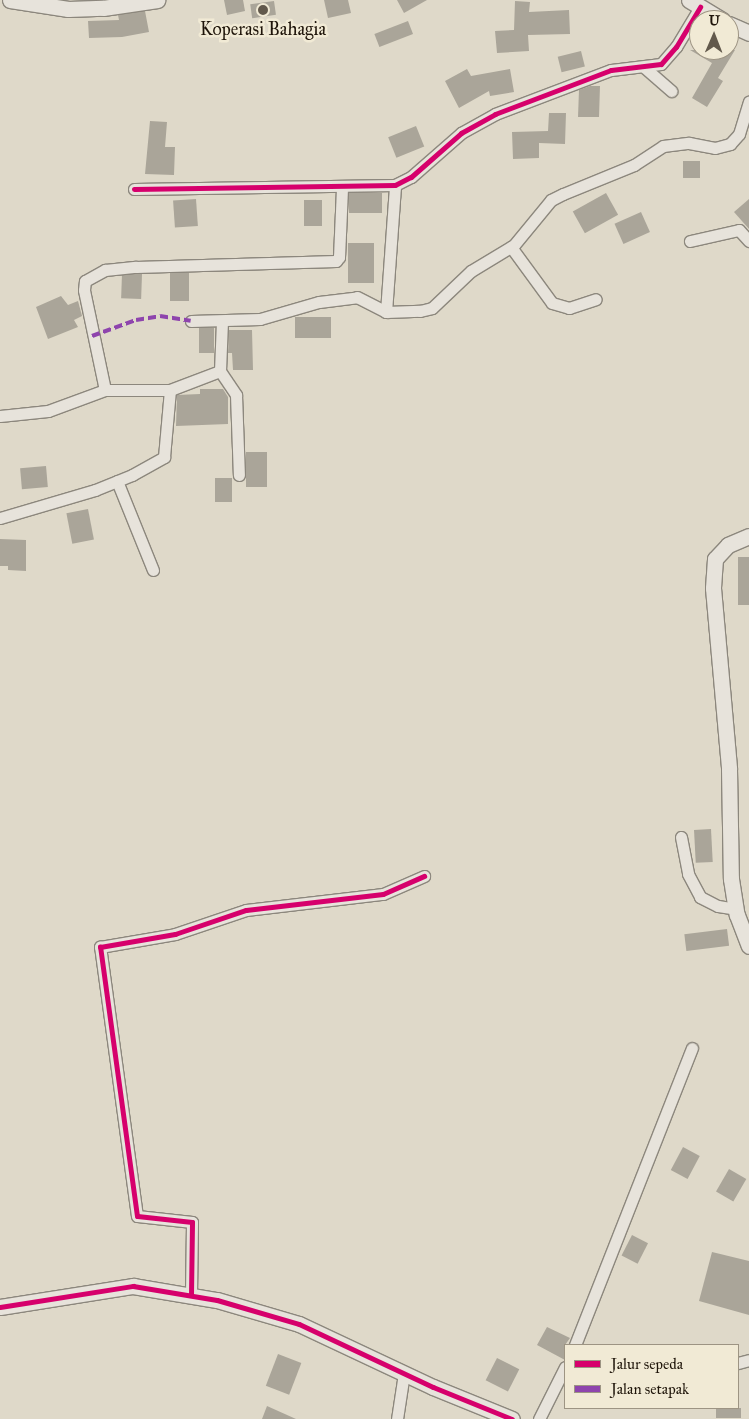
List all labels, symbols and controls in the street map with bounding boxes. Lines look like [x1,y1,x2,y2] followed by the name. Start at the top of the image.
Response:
[257,4,269,16] marker: Koperasi Bahagia
[689,10,739,60] north arrow
[709,12,720,29] text: U
[200,18,326,40] place label: Koperasi Bahagia
[564,1344,739,1409] legend
[611,1355,683,1373] text: Jalur sepeda
[611,1380,689,1398] text: Jalan setapak

